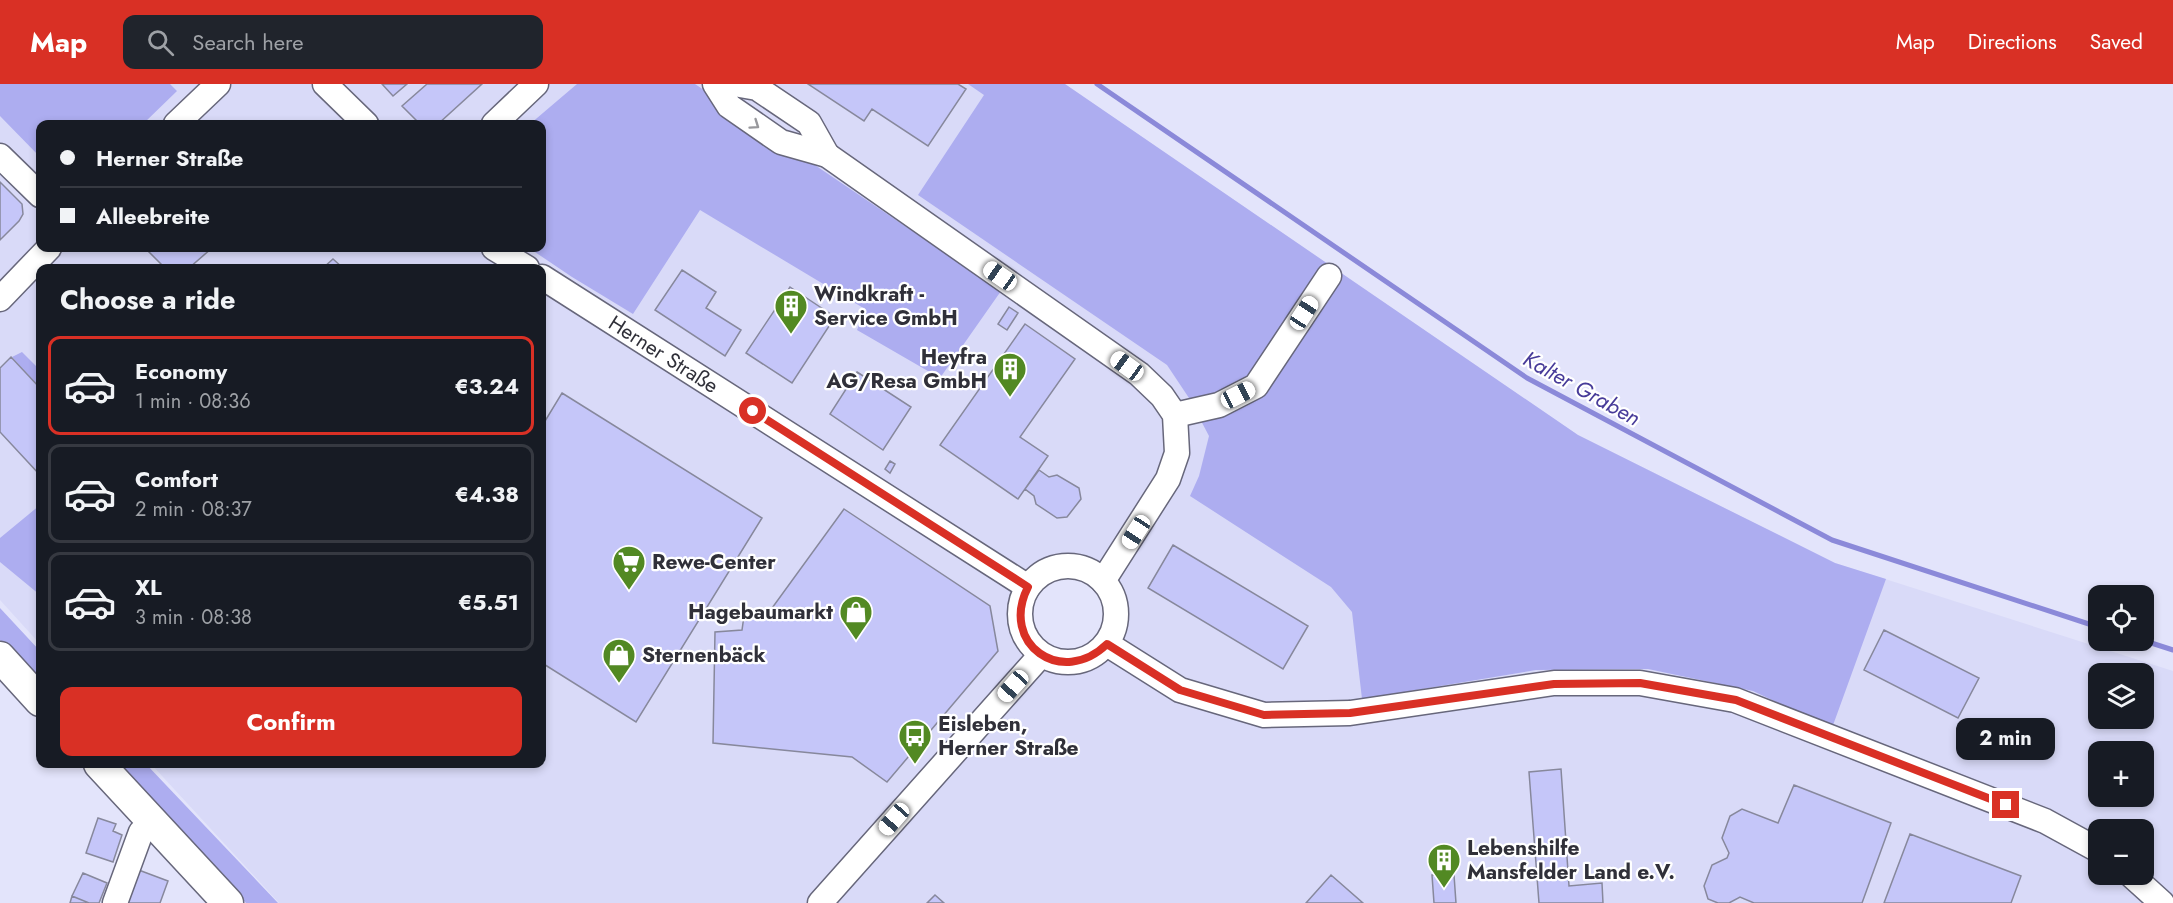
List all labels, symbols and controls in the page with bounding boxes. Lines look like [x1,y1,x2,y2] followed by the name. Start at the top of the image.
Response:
[123,15,543,69] search box
[30,22,87,63] text: Map
[144,26,177,59] icon: search
[192,26,304,58] text: Search here
[1896,27,1935,57] text: Map
[1968,27,2057,57] text: Directions
[2090,27,2143,57] text: Saved
[749,118,760,129] one-way arrow
[96,142,243,174] text: Herner Straße
[96,200,210,232] text: Alleebreite
[980,258,1020,294] car
[814,279,958,333] place label: Windkraft - Service GmbH
[60,280,235,319] text: Choose a ride
[773,288,809,335] building icon: Windkraft - Service GmbH
[1287,293,1321,333] car
[603,308,724,401] street label: Herner Straße
[825,342,987,396] place label: Heyfra AG/Resa GmbH
[1518,343,1646,433] water label: Kalter Graben
[1107,348,1147,384] car
[992,351,1028,398] building icon: Heyfra AG/Resa GmbH
[135,355,227,387] text: Economy
[63,359,117,413] icon: car
[454,370,519,402] text: €3.24
[1218,379,1258,411] car
[135,387,251,416] text: 1 min · 08:36
[739,397,766,424] route start
[135,463,218,495] text: Comfort
[63,467,117,521] icon: car
[455,478,519,510] text: €4.38
[135,495,252,524] text: 2 min · 08:37
[1119,512,1153,552] car
[611,544,647,591] supermarket icon: Rewe-Center
[652,547,776,577] place label: Rewe-Center
[135,571,162,603] text: XL
[63,575,117,629] icon: car
[2088,585,2154,885] map controls
[2088,585,2154,651] button: locate
[458,586,519,618] text: €5.51
[838,594,874,641] shop icon: Hagebaumarkt
[688,597,833,627] place label: Hagebaumarkt
[135,603,252,632] text: 3 min · 08:38
[601,637,637,684] shop icon: Sternenbäck
[642,640,766,670] place label: Sternenbäck
[2088,663,2154,729] button: layers
[994,667,1032,705] car
[60,687,522,756] button: Confirm
[938,709,1079,763] place label: Eisleben, Herner Straße
[897,718,933,765] bus stop icon: Eisleben, Herner Straße
[1956,718,2056,760] callout: 2 min
[1979,724,2032,753] text: 2 min
[2088,741,2154,807] button: +
[1992,791,2019,818] route end
[875,800,913,838] car
[2088,819,2154,885] button: −
[1467,833,1675,887] place label: Lebenshilfe Mansfelder Land e.V.
[1426,842,1462,889] building icon: Lebenshilfe Mansfelder Land e.V.

